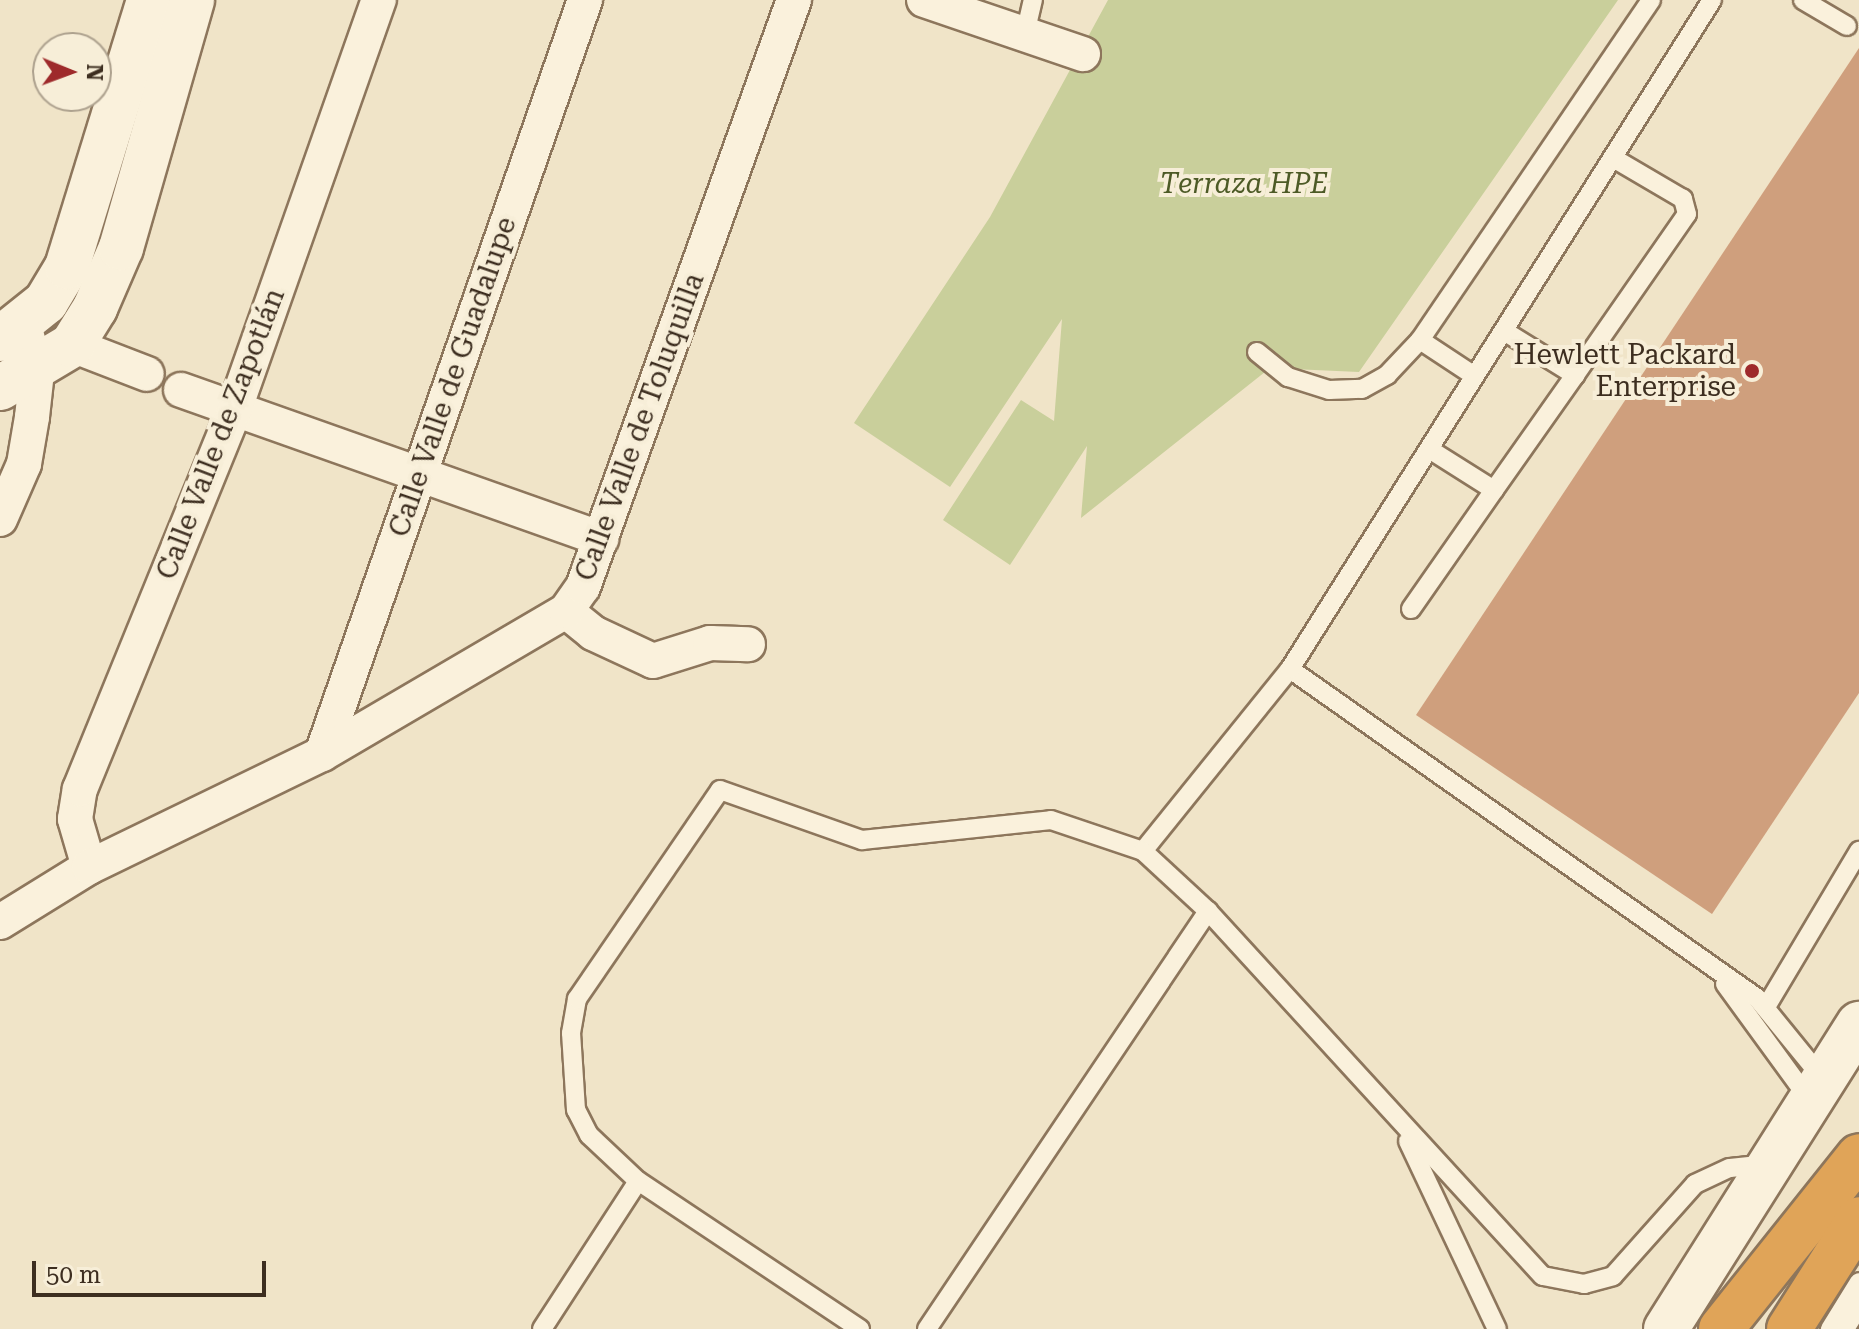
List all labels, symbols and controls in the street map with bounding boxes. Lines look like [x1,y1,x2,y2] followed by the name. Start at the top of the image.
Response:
[32,32,112,112] north arrow
[82,64,107,81] text: N
[1160,167,1328,201] park label: Terraza HPE
[382,213,524,541] street label: Calle Valle de Guadalupe
[569,269,711,585] street label: Calle Valle de Toluquilla
[150,284,292,584] street label: Calle Valle de Zapotlán
[1514,338,1736,404] place label: Hewlett Packard Enterprise
[1743,362,1761,380] marker: Hewlett Packard Enterprise
[36,1245,270,1295] scale bar
[46,1261,101,1289] text: 50 m

